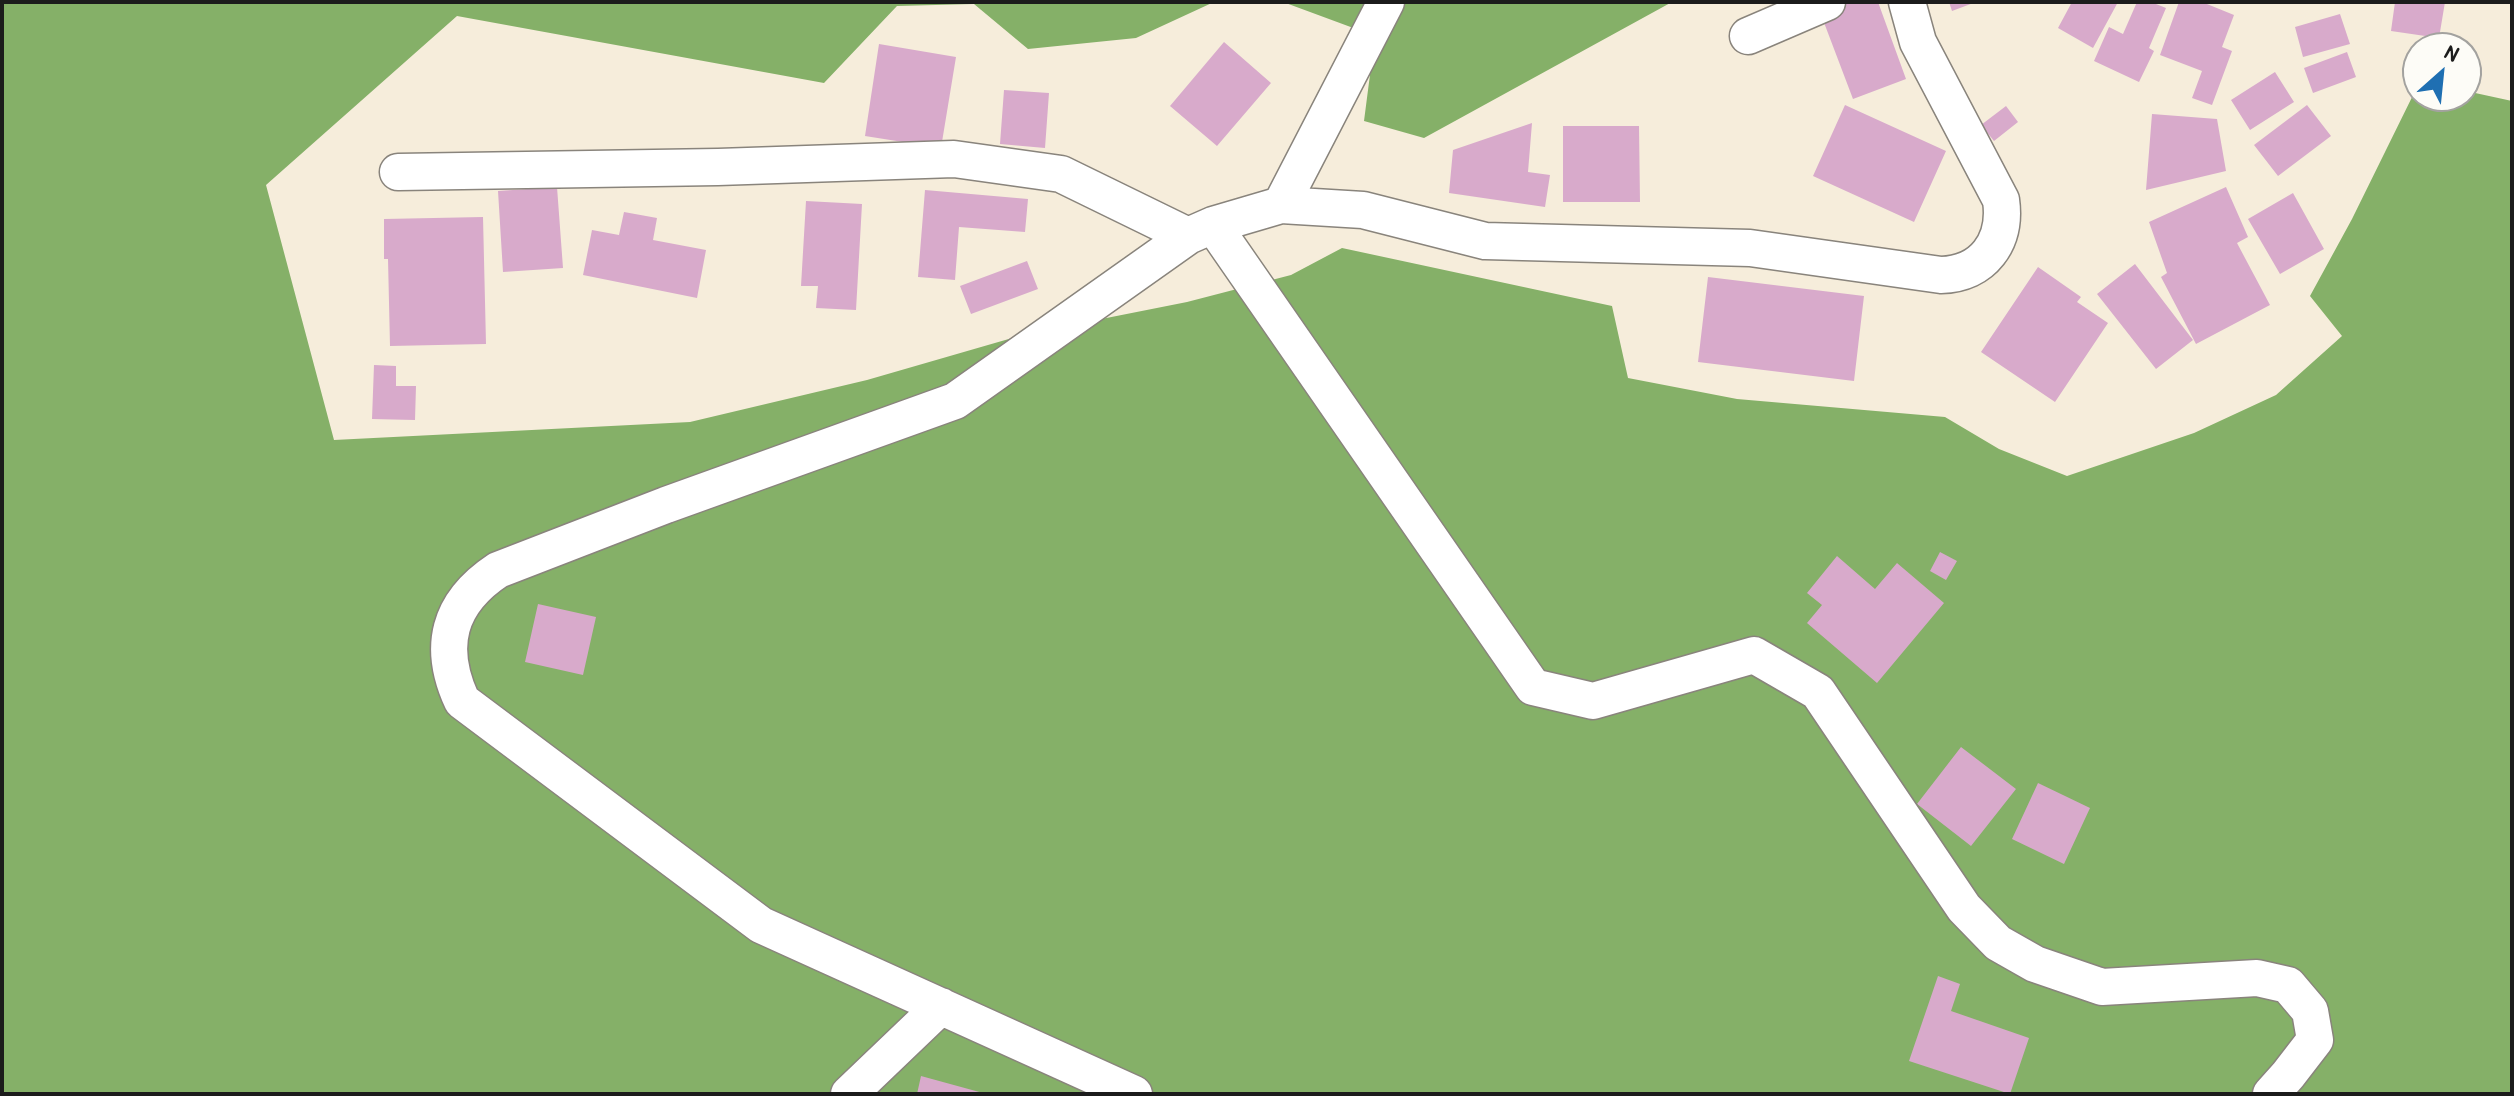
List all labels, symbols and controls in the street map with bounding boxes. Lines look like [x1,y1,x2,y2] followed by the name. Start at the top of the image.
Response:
[2402,32,2482,112] north arrow
[2440,36,2464,68] text: N

